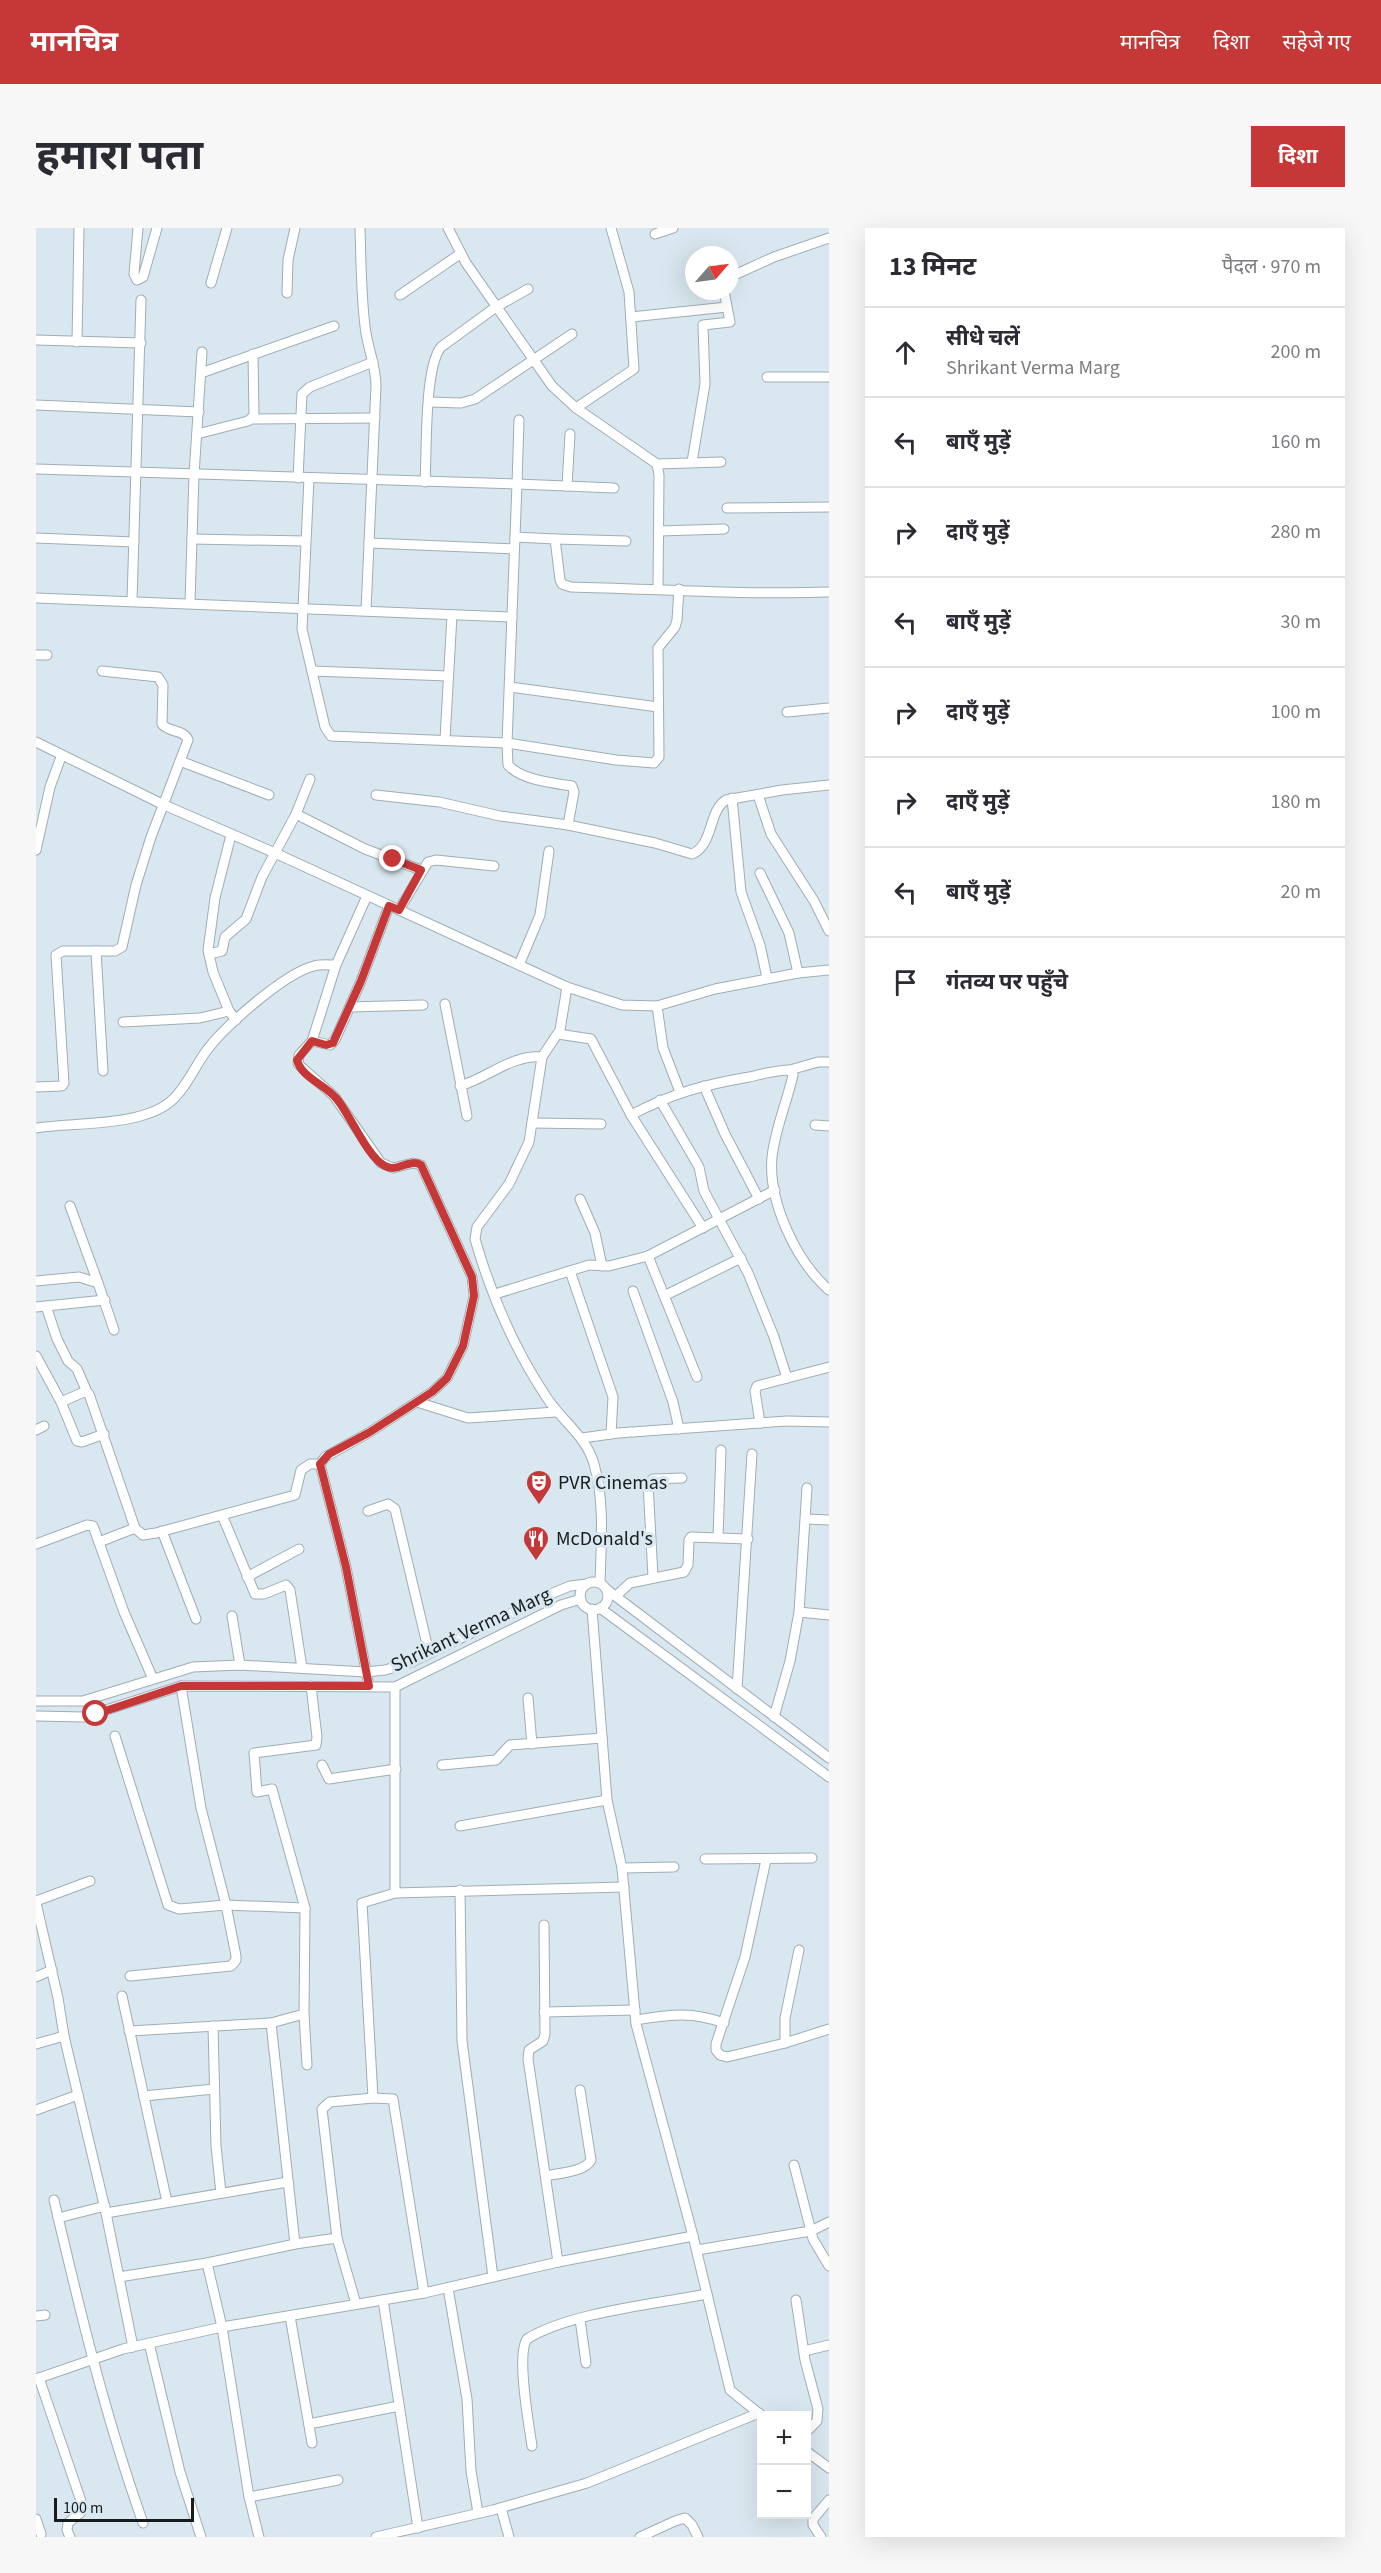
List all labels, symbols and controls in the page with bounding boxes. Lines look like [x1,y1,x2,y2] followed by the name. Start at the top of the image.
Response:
[30,22,118,62] text: मानचित्र
[1120,27,1180,57] text: मानचित्र
[1213,27,1249,57] text: दिशा
[1282,27,1351,57] text: सहेजे गए
[36,126,203,186] text: हमारा पता
[1251,126,1345,187] button: दिशा
[685,246,739,300] north arrow
[889,248,976,285] text: 13 मिनट
[1222,253,1321,281] text: पैदल · 970 m
[946,322,1020,354] text: सीधे चलें
[889,336,922,369] icon: ahead
[1271,338,1321,366] text: 200 m
[946,354,1120,382] text: Shrikant Verma Marg
[889,426,922,459] icon: left
[946,426,1011,458] text: बाएँ मुड़ें
[1271,428,1321,456] text: 160 m
[889,516,922,549] icon: right
[946,516,1009,548] text: दाएँ मुड़ें
[1271,518,1321,546] text: 280 m
[889,606,922,639] icon: left
[946,606,1011,638] text: बाएँ मुड़ें
[1281,608,1321,636] text: 30 m
[889,696,922,729] icon: right
[946,696,1009,728] text: दाएँ मुड़ें
[1271,698,1321,726] text: 100 m
[889,786,922,819] icon: right
[946,786,1009,818] text: दाएँ मुड़ें
[1271,788,1321,816] text: 180 m
[379,845,405,871] route end
[889,876,922,909] icon: left
[946,876,1011,908] text: बाएँ मुड़ें
[1281,878,1321,906] text: 20 m
[889,966,922,999] icon: arrive
[946,966,1068,998] text: गंतव्य पर पहुँचे
[524,1468,554,1506] theatre icon: PVR Cinemas
[558,1469,667,1497] place label: PVR Cinemas
[521,1524,551,1562] restaurant icon: McDonald's
[556,1525,653,1553] place label: McDonald's
[386,1581,556,1679] street label: Shrikant Verma Marg
[82,1700,108,1726] route start
[757,2411,811,2519] map controls
[757,2411,811,2465] button: +
[757,2465,811,2519] button: −
[54,2495,194,2522] scale bar
[63,2497,103,2519] text: 100 m

